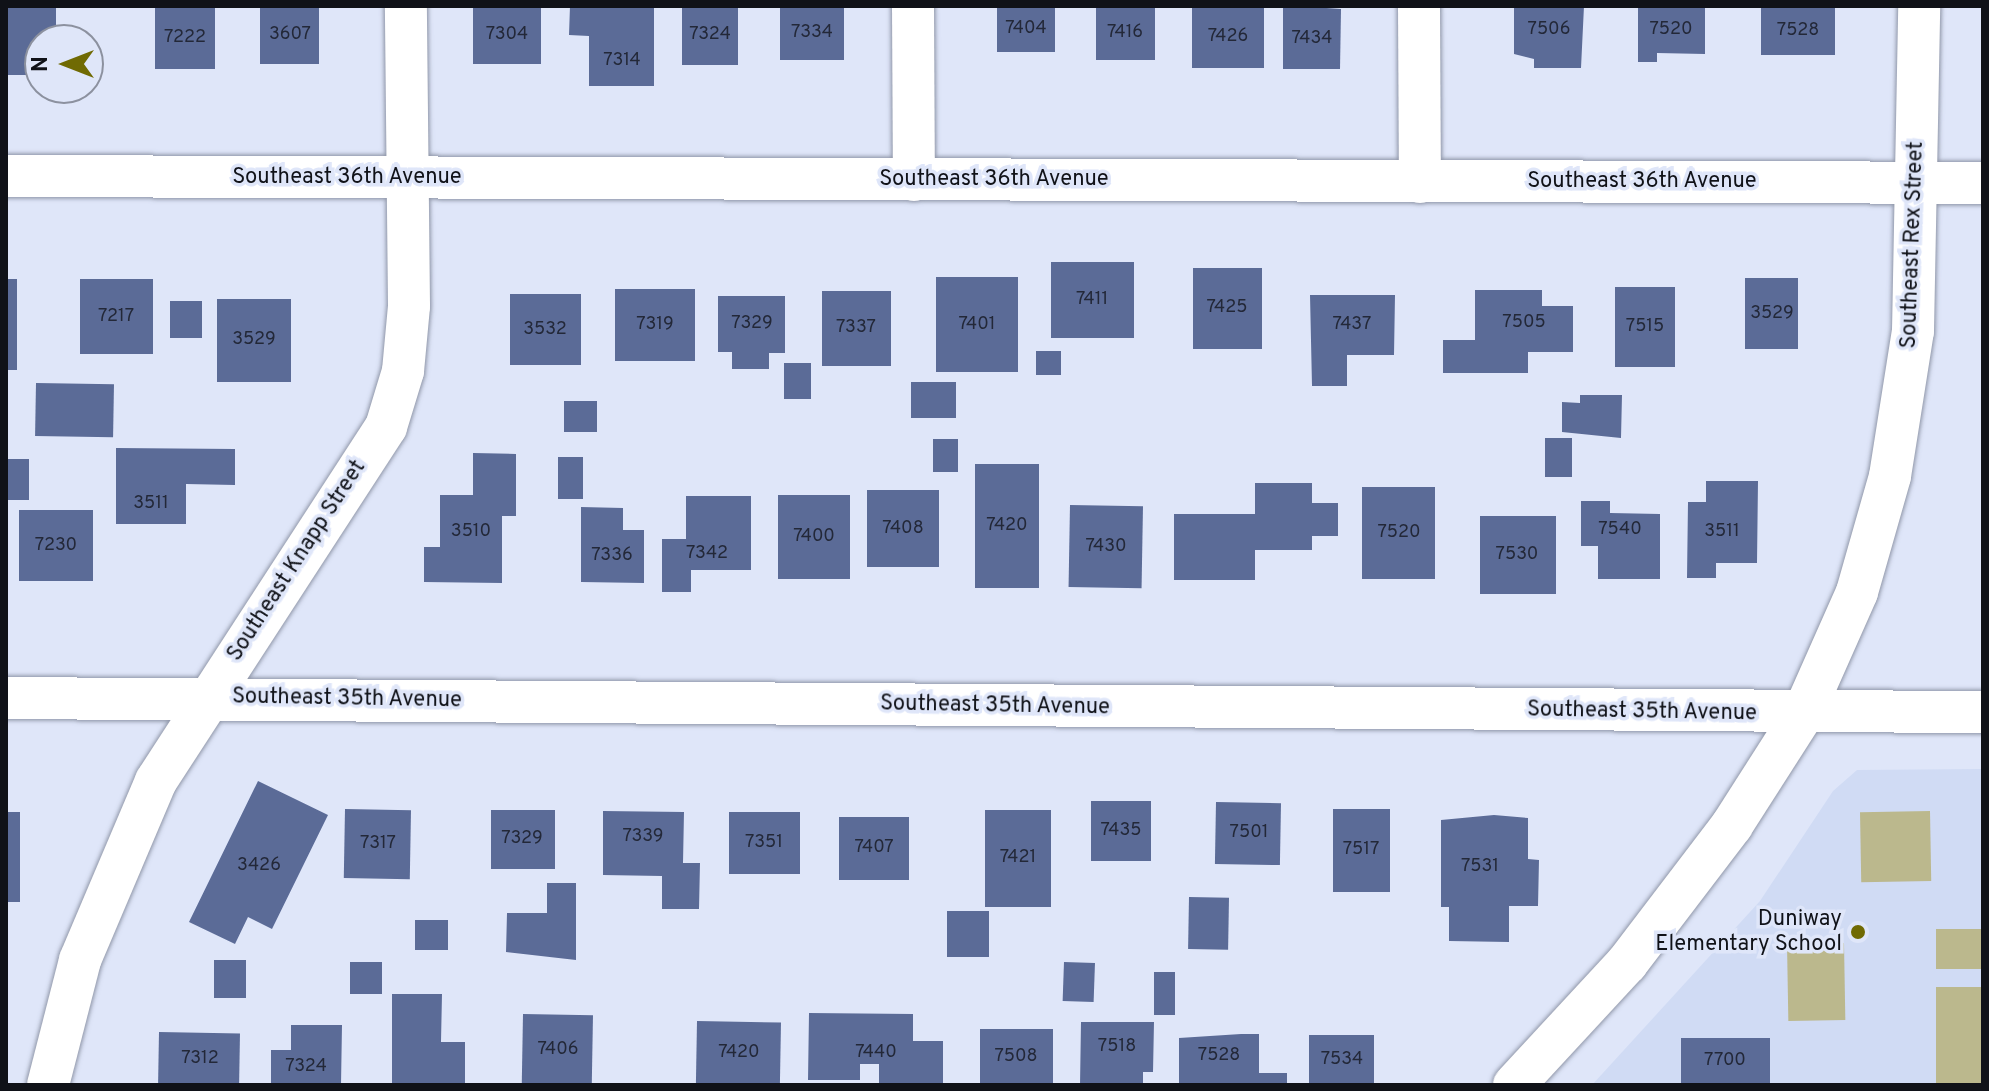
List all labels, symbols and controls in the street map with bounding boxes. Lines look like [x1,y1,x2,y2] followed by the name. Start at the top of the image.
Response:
[1005,18,1047,40] house number: 7404
[1528,19,1570,41] house number: 7506
[1649,19,1693,41] house number: 7520
[1777,20,1819,42] house number: 7528
[791,22,833,44] house number: 7334
[1107,22,1143,44] house number: 7416
[24,24,104,104] north arrow
[269,24,311,46] house number: 3607
[486,24,528,46] house number: 7304
[689,24,731,46] house number: 7324
[1208,26,1248,48] house number: 7426
[164,27,206,49] house number: 7222
[1292,28,1332,50] house number: 7434
[603,50,641,72] house number: 7314
[28,56,55,72] text: N
[1896,141,1930,349] street label: Southeast Rex Street
[232,165,462,191] street label: Southeast 36th Avenue
[879,167,1109,193] street label: Southeast 36th Avenue
[1527,169,1757,195] street label: Southeast 36th Avenue
[1076,289,1108,311] house number: 7411
[1207,297,1247,319] house number: 7425
[1750,303,1794,325] house number: 3529
[98,306,134,328] house number: 7217
[1502,312,1546,334] house number: 7505
[731,313,773,335] house number: 7329
[636,314,674,336] house number: 7319
[958,314,996,336] house number: 7401
[1333,314,1371,336] house number: 7437
[1626,316,1664,338] house number: 7515
[836,317,876,339] house number: 7337
[523,319,567,341] house number: 3532
[232,329,276,351] house number: 3529
[222,456,372,666] street label: Southeast Knapp Street
[133,493,169,515] house number: 3511
[986,515,1028,537] house number: 7420
[882,518,924,540] house number: 7408
[1598,519,1642,541] house number: 7540
[451,521,491,543] house number: 3510
[1704,521,1740,543] house number: 3511
[1377,522,1421,544] house number: 7520
[793,526,835,548] house number: 7400
[35,535,77,557] house number: 7230
[1086,536,1126,558] house number: 7430
[686,543,728,565] house number: 7342
[1496,544,1538,566] house number: 7530
[591,545,633,567] house number: 7336
[231,684,463,714] street label: Southeast 35th Avenue
[879,691,1111,721] street label: Southeast 35th Avenue
[1526,697,1758,727] street label: Southeast 35th Avenue
[1101,820,1141,842] house number: 7435
[1230,822,1268,844] house number: 7501
[622,826,664,848] house number: 7339
[501,828,543,850] house number: 7329
[745,832,783,854] house number: 7351
[360,833,396,855] house number: 7317
[854,837,894,859] house number: 7407
[1343,839,1379,861] house number: 7517
[1000,847,1036,869] house number: 7421
[237,855,281,877] house number: 3426
[1461,856,1499,878] house number: 7531
[1655,906,1842,958] place label: Duniway Elementary School
[1849,923,1867,941] marker: Duniway Elementary School
[1098,1036,1136,1058] house number: 7518
[537,1039,579,1061] house number: 7406
[718,1042,760,1064] house number: 7420
[855,1042,897,1064] house number: 7440
[1198,1045,1240,1067] house number: 7528
[994,1046,1038,1068] house number: 7508
[181,1048,219,1070] house number: 7312
[1321,1049,1363,1071] house number: 7534
[1704,1050,1746,1072] house number: 7700
[285,1056,327,1078] house number: 7324

